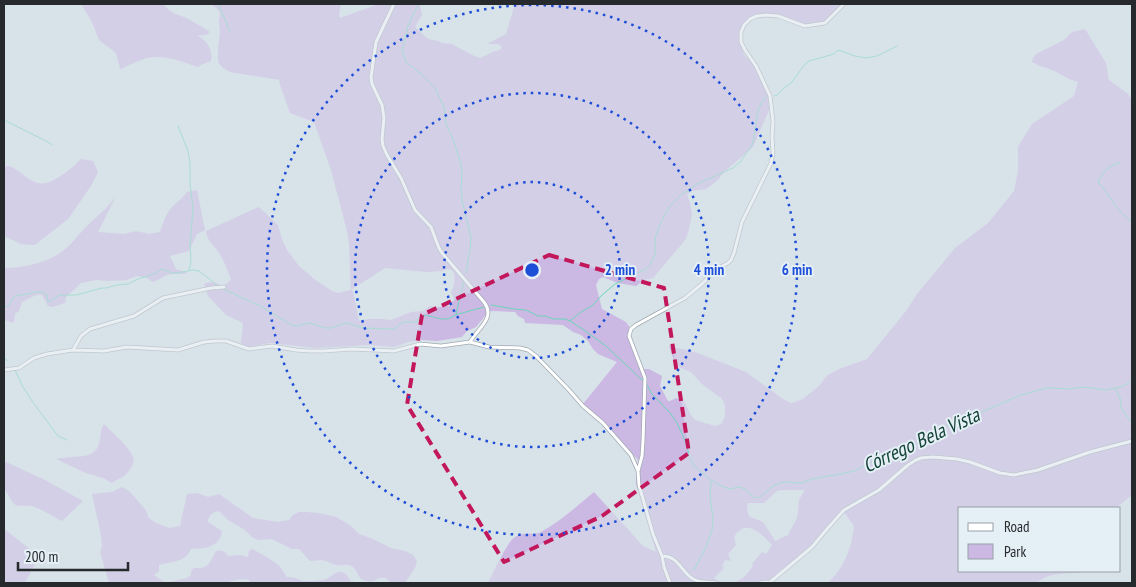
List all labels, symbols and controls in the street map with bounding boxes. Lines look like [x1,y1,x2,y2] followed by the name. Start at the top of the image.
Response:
[605,260,635,279] text: 2 min
[694,260,724,279] text: 4 min
[782,260,812,279] text: 6 min
[523,261,541,279] centre of rings
[859,401,984,478] water label: Córrego Bela Vista
[958,507,1121,572] legend
[1004,517,1030,536] text: Road
[18,540,128,572] scale bar
[1004,542,1026,561] text: Park
[25,547,58,566] text: 200 m

